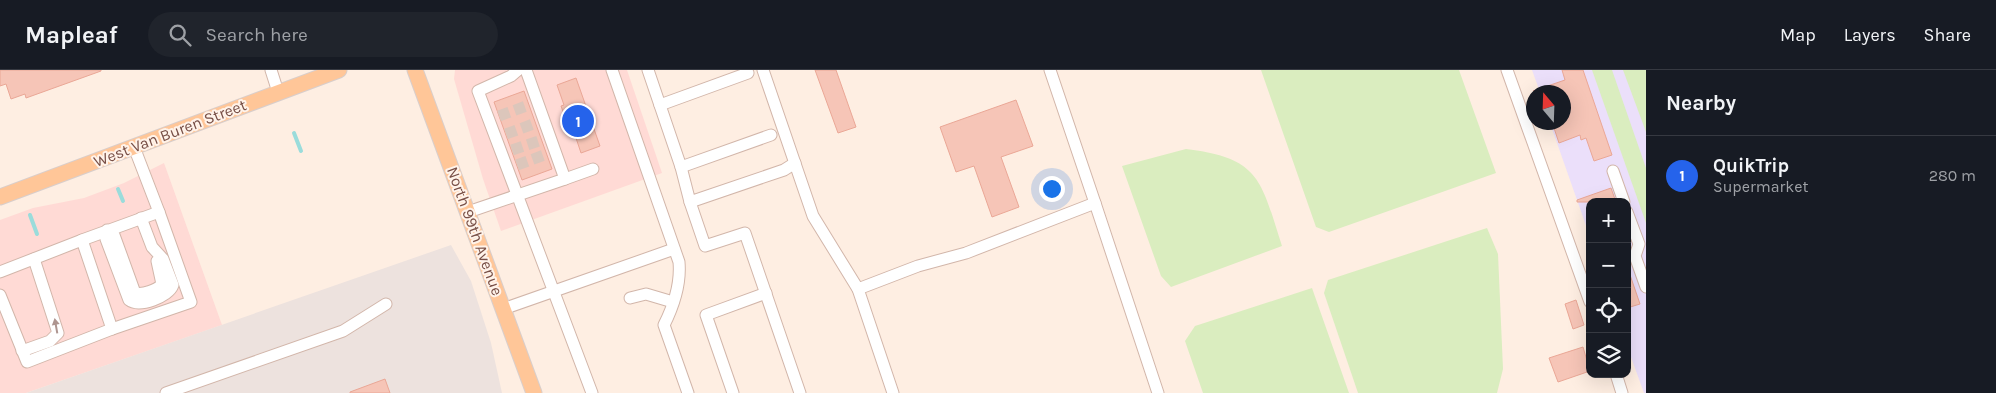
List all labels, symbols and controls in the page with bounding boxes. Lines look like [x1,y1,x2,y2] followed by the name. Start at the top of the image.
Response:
[148,12,498,57] search box
[25,21,118,49] text: Mapleaf
[166,21,194,49] icon: search
[206,24,308,46] text: Search here
[1780,24,1816,46] text: Map
[1844,24,1896,46] text: Layers
[1924,24,1971,46] text: Share
[1526,85,1571,130] north arrow
[1666,91,1736,115] text: Nearby
[91,95,249,171] street label: West Van Buren Street
[562,102,594,140] pin: 1
[1713,155,1789,177] text: QuikTrip
[443,164,507,298] street label: North 99th Avenue
[1679,166,1685,185] text: 1
[1929,166,1976,185] text: 280 m
[1039,176,1065,202] your location
[1713,177,1809,196] text: Supermarket
[1586,198,1631,378] map controls
[1586,198,1631,243] button: +
[1586,243,1631,288] button: −
[1586,288,1631,333] button: locate
[51,317,59,333] one-way arrow
[1586,333,1631,378] button: layers

